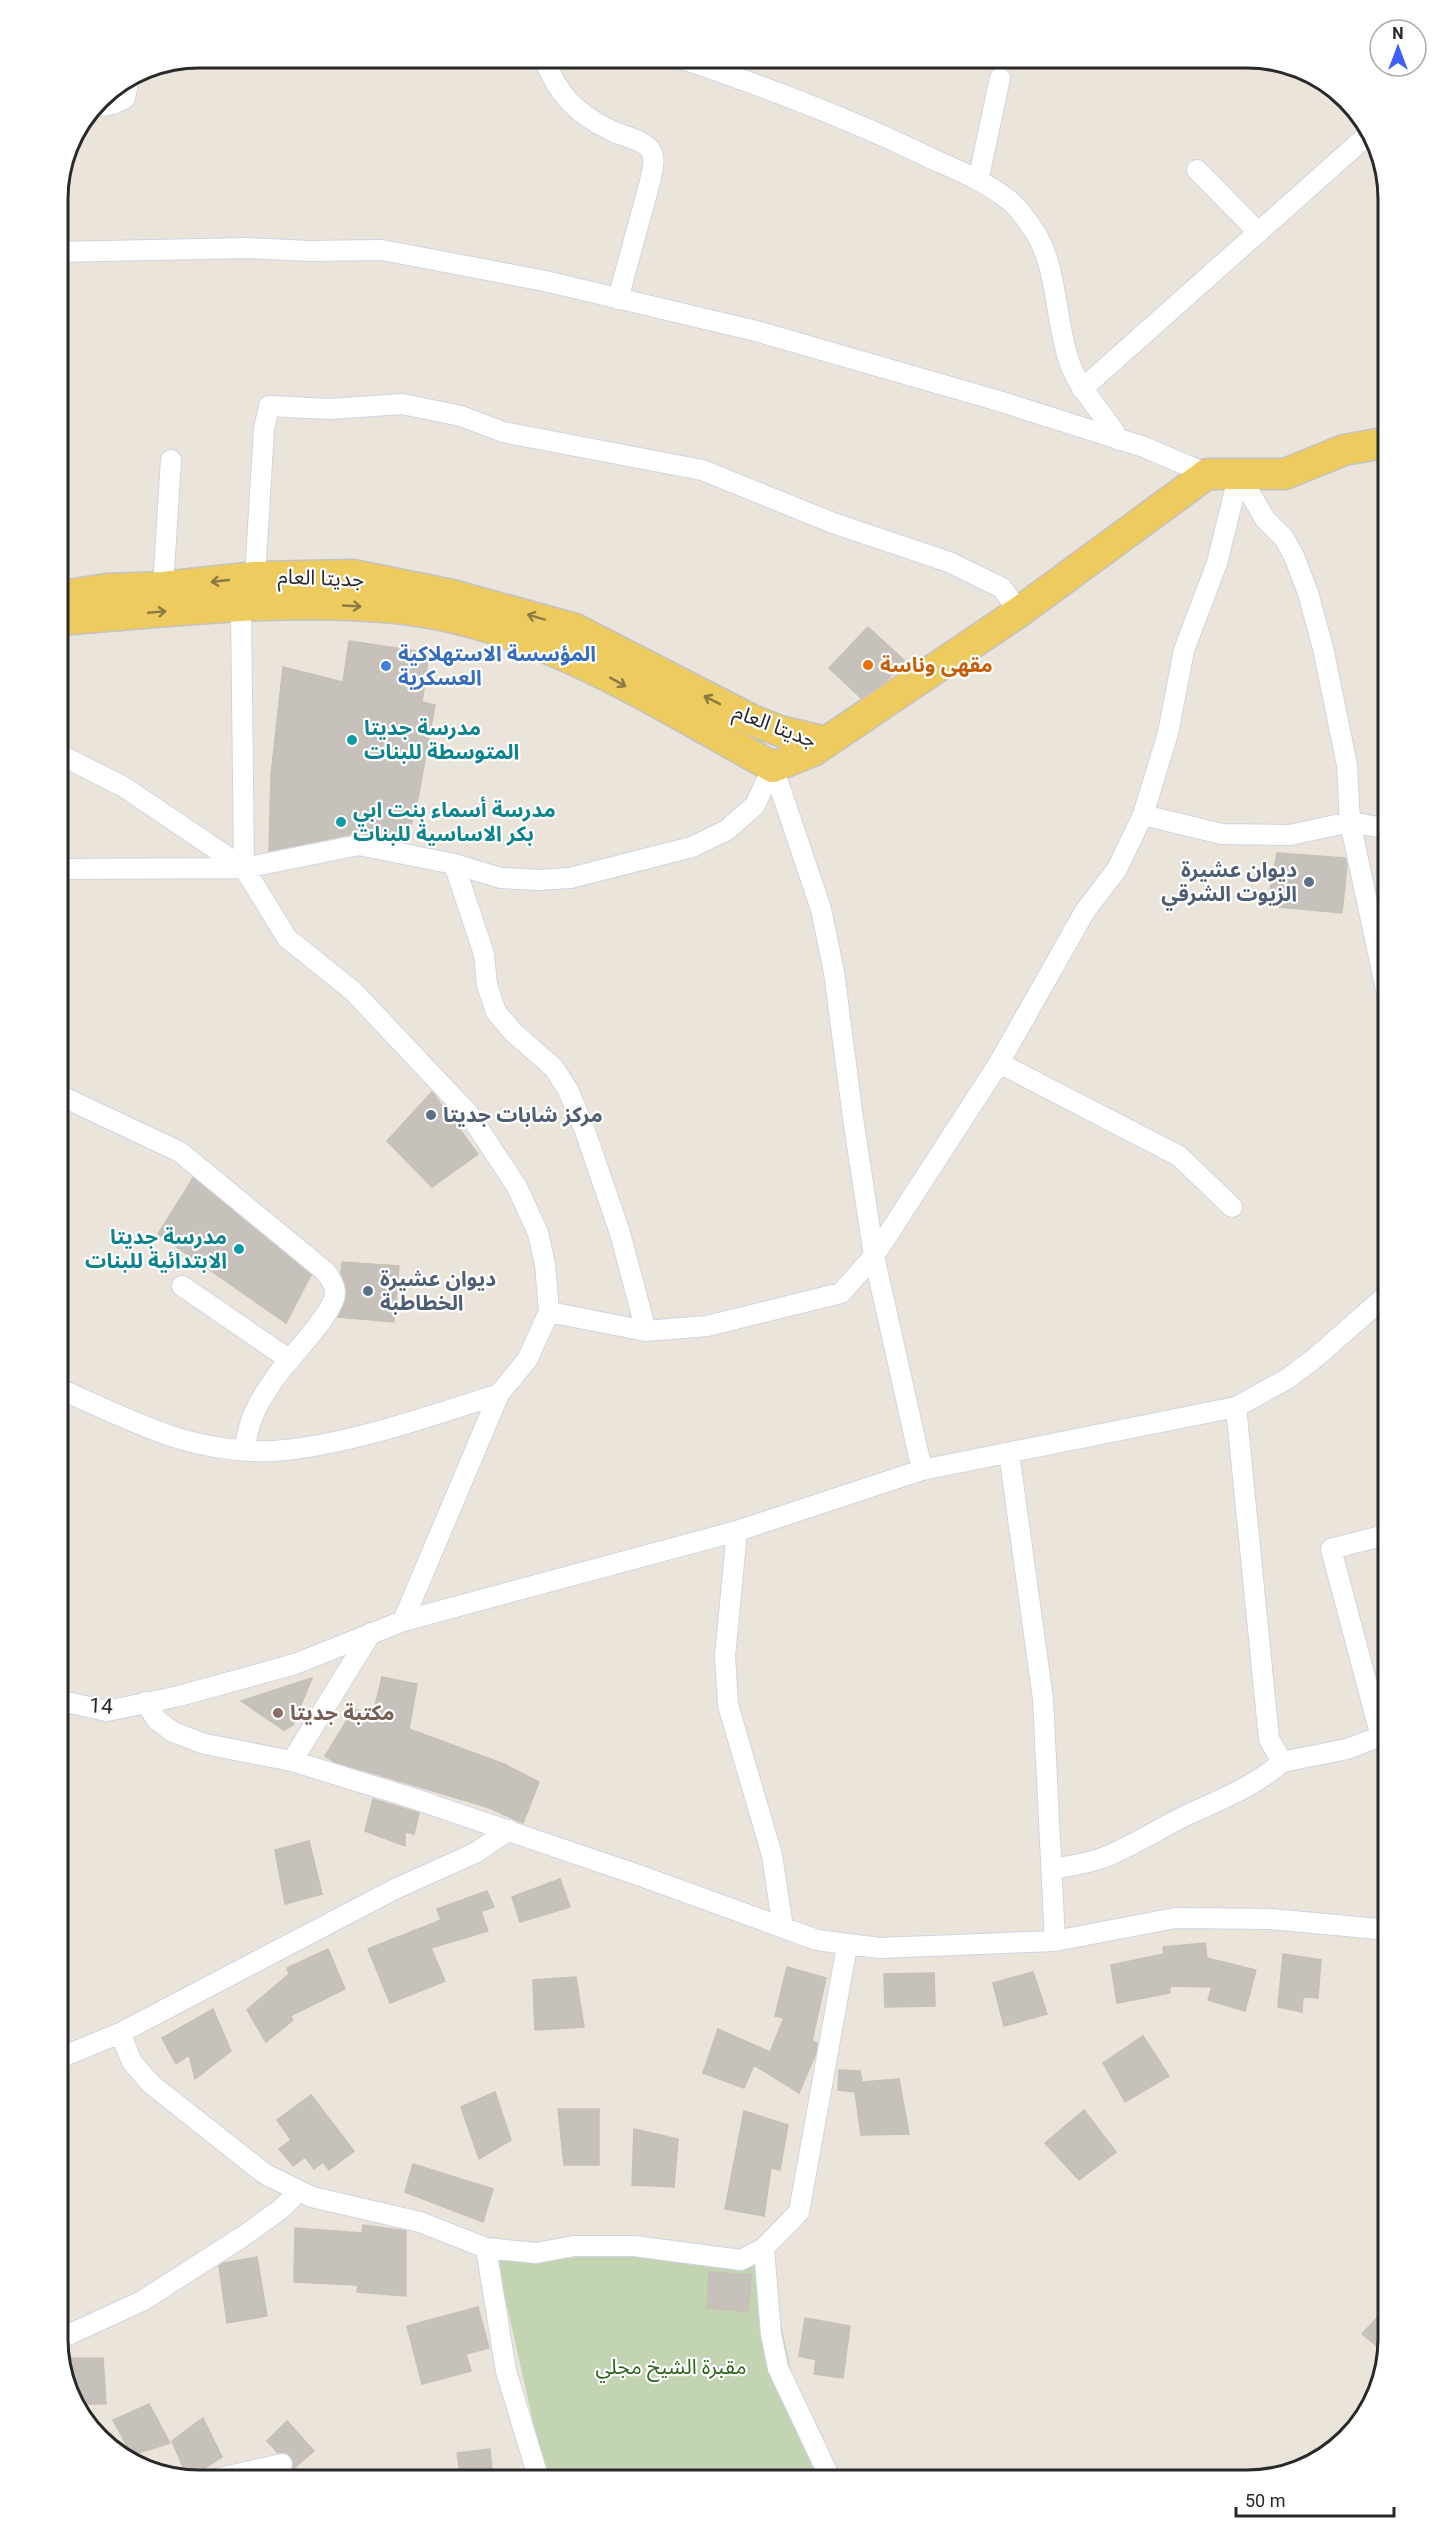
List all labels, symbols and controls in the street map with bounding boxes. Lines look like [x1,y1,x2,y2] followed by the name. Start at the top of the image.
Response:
[1368,18,1428,78] north arrow
[1392,24,1404,43] text: N
[277,564,365,596] street label: جديتا العام
[211,576,231,587] one-way arrow
[342,600,362,611] one-way arrow
[147,606,167,617] one-way arrow
[527,611,546,622] one-way arrow
[398,642,596,690] place label: المؤسسة الاستهلاكية العسكرية
[880,653,993,677] place label: مقهى وناسة
[861,658,875,672] marker: مقهى وناسة
[379,659,393,673] marker: المؤسسة الاستهلاكية العسكرية
[609,676,626,688] one-way arrow
[704,694,722,705] one-way arrow
[729,699,820,756] street label: جديتا العام
[364,716,519,764] place label: مدرسة جديتا المتوسطة للبنات
[345,733,359,747] marker: مدرسة جديتا المتوسطة للبنات
[353,796,556,846] place label: مدرسة أسماء بنت ابي بكر الاساسية للبنات
[334,815,348,829] marker: مدرسة أسماء بنت ابي بكر الاساسية للبنات
[1161,858,1297,911] place label: ديوان عشيرة الزيوت الشرقي
[1302,875,1316,889] marker: ديوان عشيرة الزيوت الشرقي
[443,1103,603,1127] place label: مركز شابات جديتا
[424,1108,438,1122] marker: مركز شابات جديتا
[85,1225,227,1273] place label: مدرسة جديتا الابتدائية للبنات
[232,1242,246,1256] marker: مدرسة جديتا الابتدائية للبنات
[380,1267,496,1315] place label: ديوان عشيرة الخطاطبة
[361,1284,375,1298] marker: ديوان عشيرة الخطاطبة
[89,1693,114,1719] street label: 14
[290,1701,394,1725] place label: مكتبة جديتا
[271,1706,285,1720] marker: مكتبة جديتا
[596,2355,746,2383] park label: مقبرة الشيخ مجلي
[1236,2480,1394,2518] scale bar
[1245,2490,1285,2511] text: 50 m

